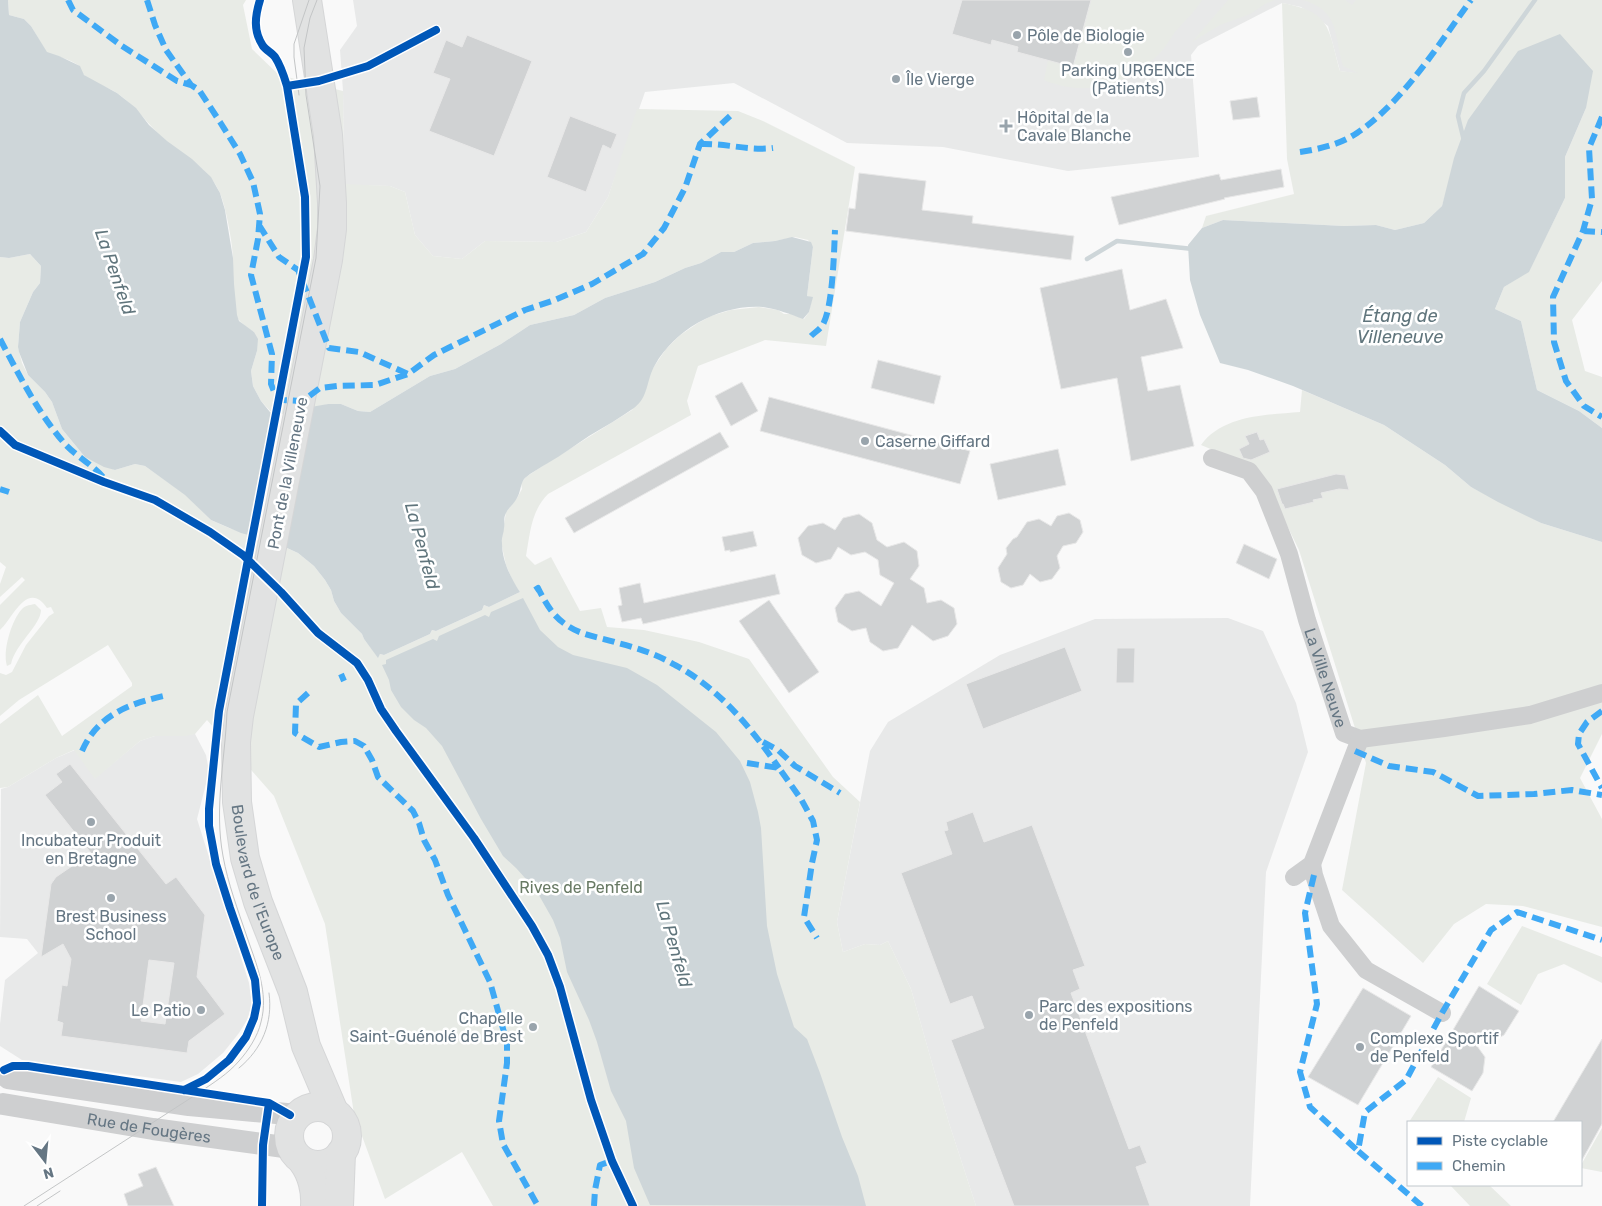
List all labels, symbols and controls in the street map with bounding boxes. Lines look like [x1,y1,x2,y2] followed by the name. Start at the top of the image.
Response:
[1027,26,1145,45] place label: Pôle de Biologie
[1011,29,1023,41] marker: Pôle de Biologie
[1122,46,1134,58] marker: Parking URGENCE (Patients)
[1061,61,1195,98] place label: Parking URGENCE (Patients)
[905,70,974,89] place label: Île Vierge
[890,73,902,85] marker: Île Vierge
[1017,108,1131,145] place label: Hôpital de la Cavale Blanche
[999,119,1013,133] marker: Hôpital de la Cavale Blanche
[90,226,140,318] water label: La Penfeld
[1357,305,1443,348] water label: Étang de Villeneuve
[263,395,312,551] street label: Pont de la Villeneuve
[875,432,990,451] place label: Caserne Giffard
[859,435,871,447] marker: Caserne Giffard
[400,500,444,592] water label: La Penfeld
[1300,626,1351,730] street label: La Ville Neuve
[227,803,289,963] street label: Boulevard de l'Europe
[85,816,97,828] marker: Incubateur Produit en Bretagne
[21,831,161,868] place label: Incubateur Produit en Bretagne
[519,878,643,897] park label: Rives de Penfeld
[105,892,117,904] marker: Brest Business School
[651,898,697,990] water label: La Penfeld
[55,907,167,944] place label: Brest Business School
[1039,997,1193,1034] place label: Parc des expositions de Penfeld
[131,1001,191,1020] place label: Le Patio
[195,1004,207,1016] marker: Le Patio
[349,1009,523,1046] place label: Chapelle Saint-Guénolé de Brest
[1023,1009,1035,1021] marker: Parc des expositions de Penfeld
[527,1021,539,1033] marker: Chapelle Saint-Guénolé de Brest
[1370,1029,1499,1066] place label: Complexe Sportif de Penfeld
[1354,1041,1366,1053] marker: Complexe Sportif de Penfeld
[86,1109,212,1147] street label: Rue de Fougères
[1407,1121,1582,1186] legend
[1452,1132,1548,1150] text: Piste cyclable
[20,1136,70,1186] north arrow
[1452,1157,1506,1175] text: Chemin
[41,1163,56,1183] text: N

